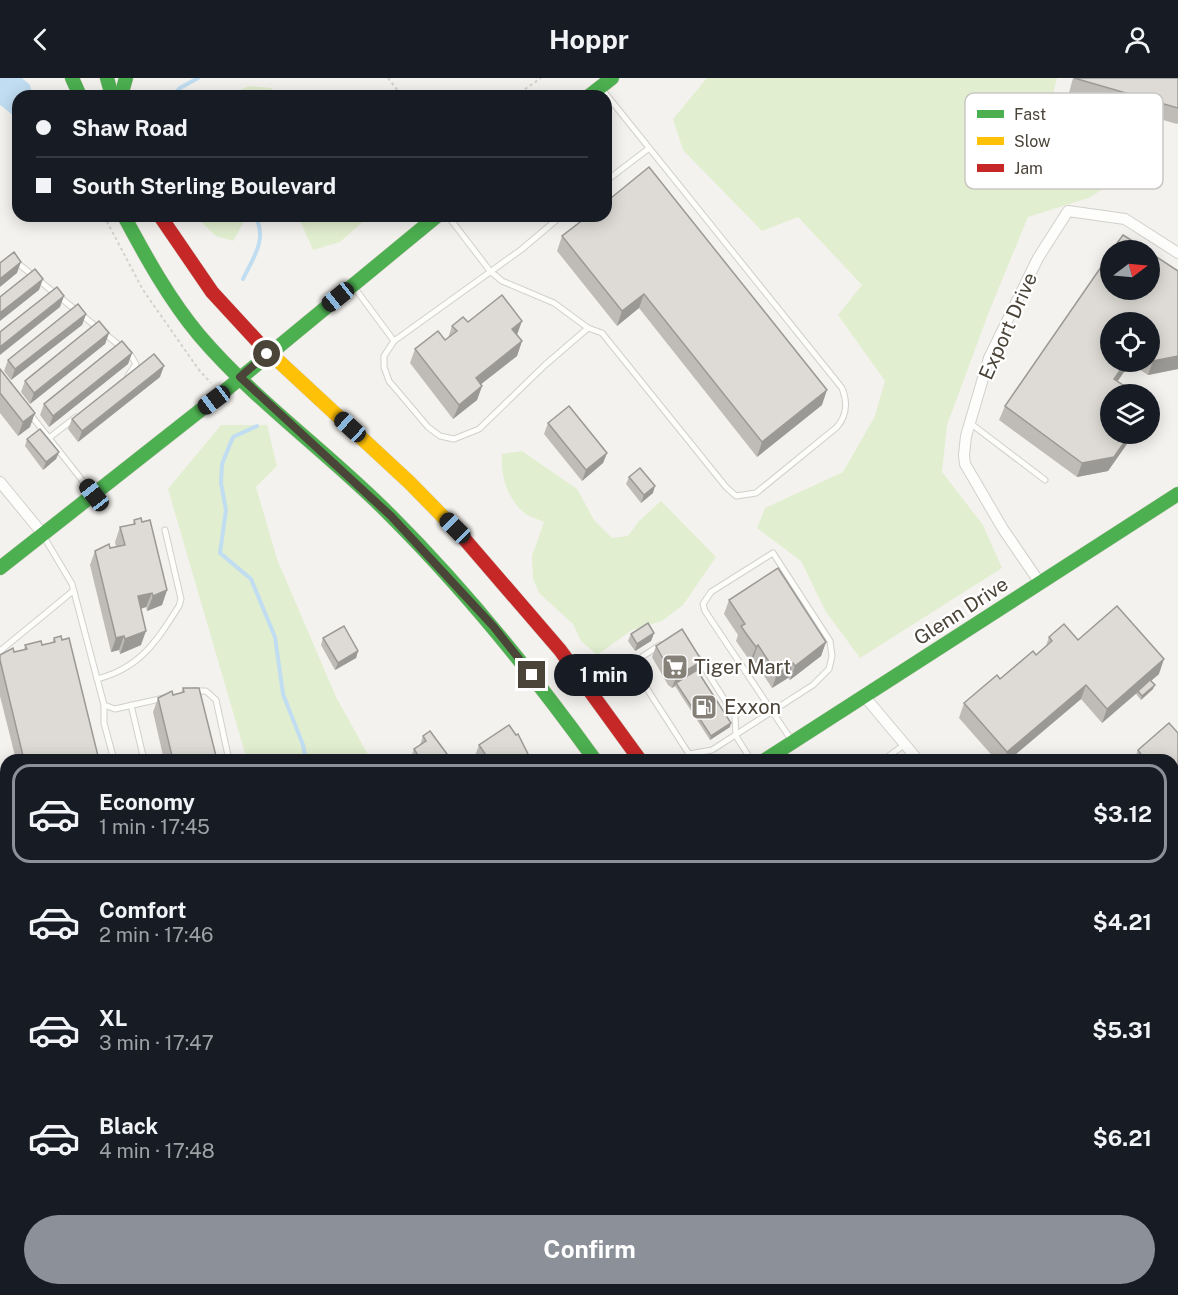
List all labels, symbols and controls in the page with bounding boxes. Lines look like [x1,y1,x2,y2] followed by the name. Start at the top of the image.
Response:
[24,23,57,56] icon: back
[549,23,629,55] text: Hoppr
[1121,23,1154,56] icon: person
[965,93,1163,189] legend
[1014,105,1046,124] text: Fast
[72,115,188,141] text: Shaw Road
[1014,132,1051,151] text: Slow
[1014,159,1043,178] text: Jam
[72,173,336,199] text: South Sterling Boulevard
[1100,240,1160,300] north arrow
[1100,240,1160,444] map controls
[974,269,1042,383] street label: Export Drive
[318,279,358,315] car
[1100,312,1160,372] button: locate
[253,340,280,367] route start
[194,382,234,418] car
[1100,384,1160,444] button: layers
[331,408,369,446] car
[76,475,112,515] car
[436,509,474,547] car
[909,572,1013,650] street label: Glenn Drive
[660,652,690,682] supermarket icon: Tiger Mart
[553,654,652,696] callout: 1 min
[694,655,791,679] place label: Tiger Mart
[518,661,545,688] route end
[579,663,628,687] text: 1 min
[689,692,719,722] fuel station icon: Exxon
[724,695,781,719] place label: Exxon
[27,787,81,841] icon: car
[99,789,195,815] text: Economy
[1093,801,1152,827] text: $3.12
[99,815,210,839] text: 1 min · 17:45
[27,895,81,949] icon: car
[99,897,186,923] text: Comfort
[1093,909,1152,935] text: $4.21
[99,923,213,947] text: 2 min · 17:46
[27,1003,81,1057] icon: car
[99,1005,127,1031] text: XL
[1092,1017,1152,1043] text: $5.31
[99,1031,214,1055] text: 3 min · 17:47
[27,1111,81,1165] icon: car
[99,1113,158,1139] text: Black
[1093,1125,1152,1151] text: $6.21
[99,1139,215,1163] text: 4 min · 17:48
[24,1215,1155,1284] button: Confirm

